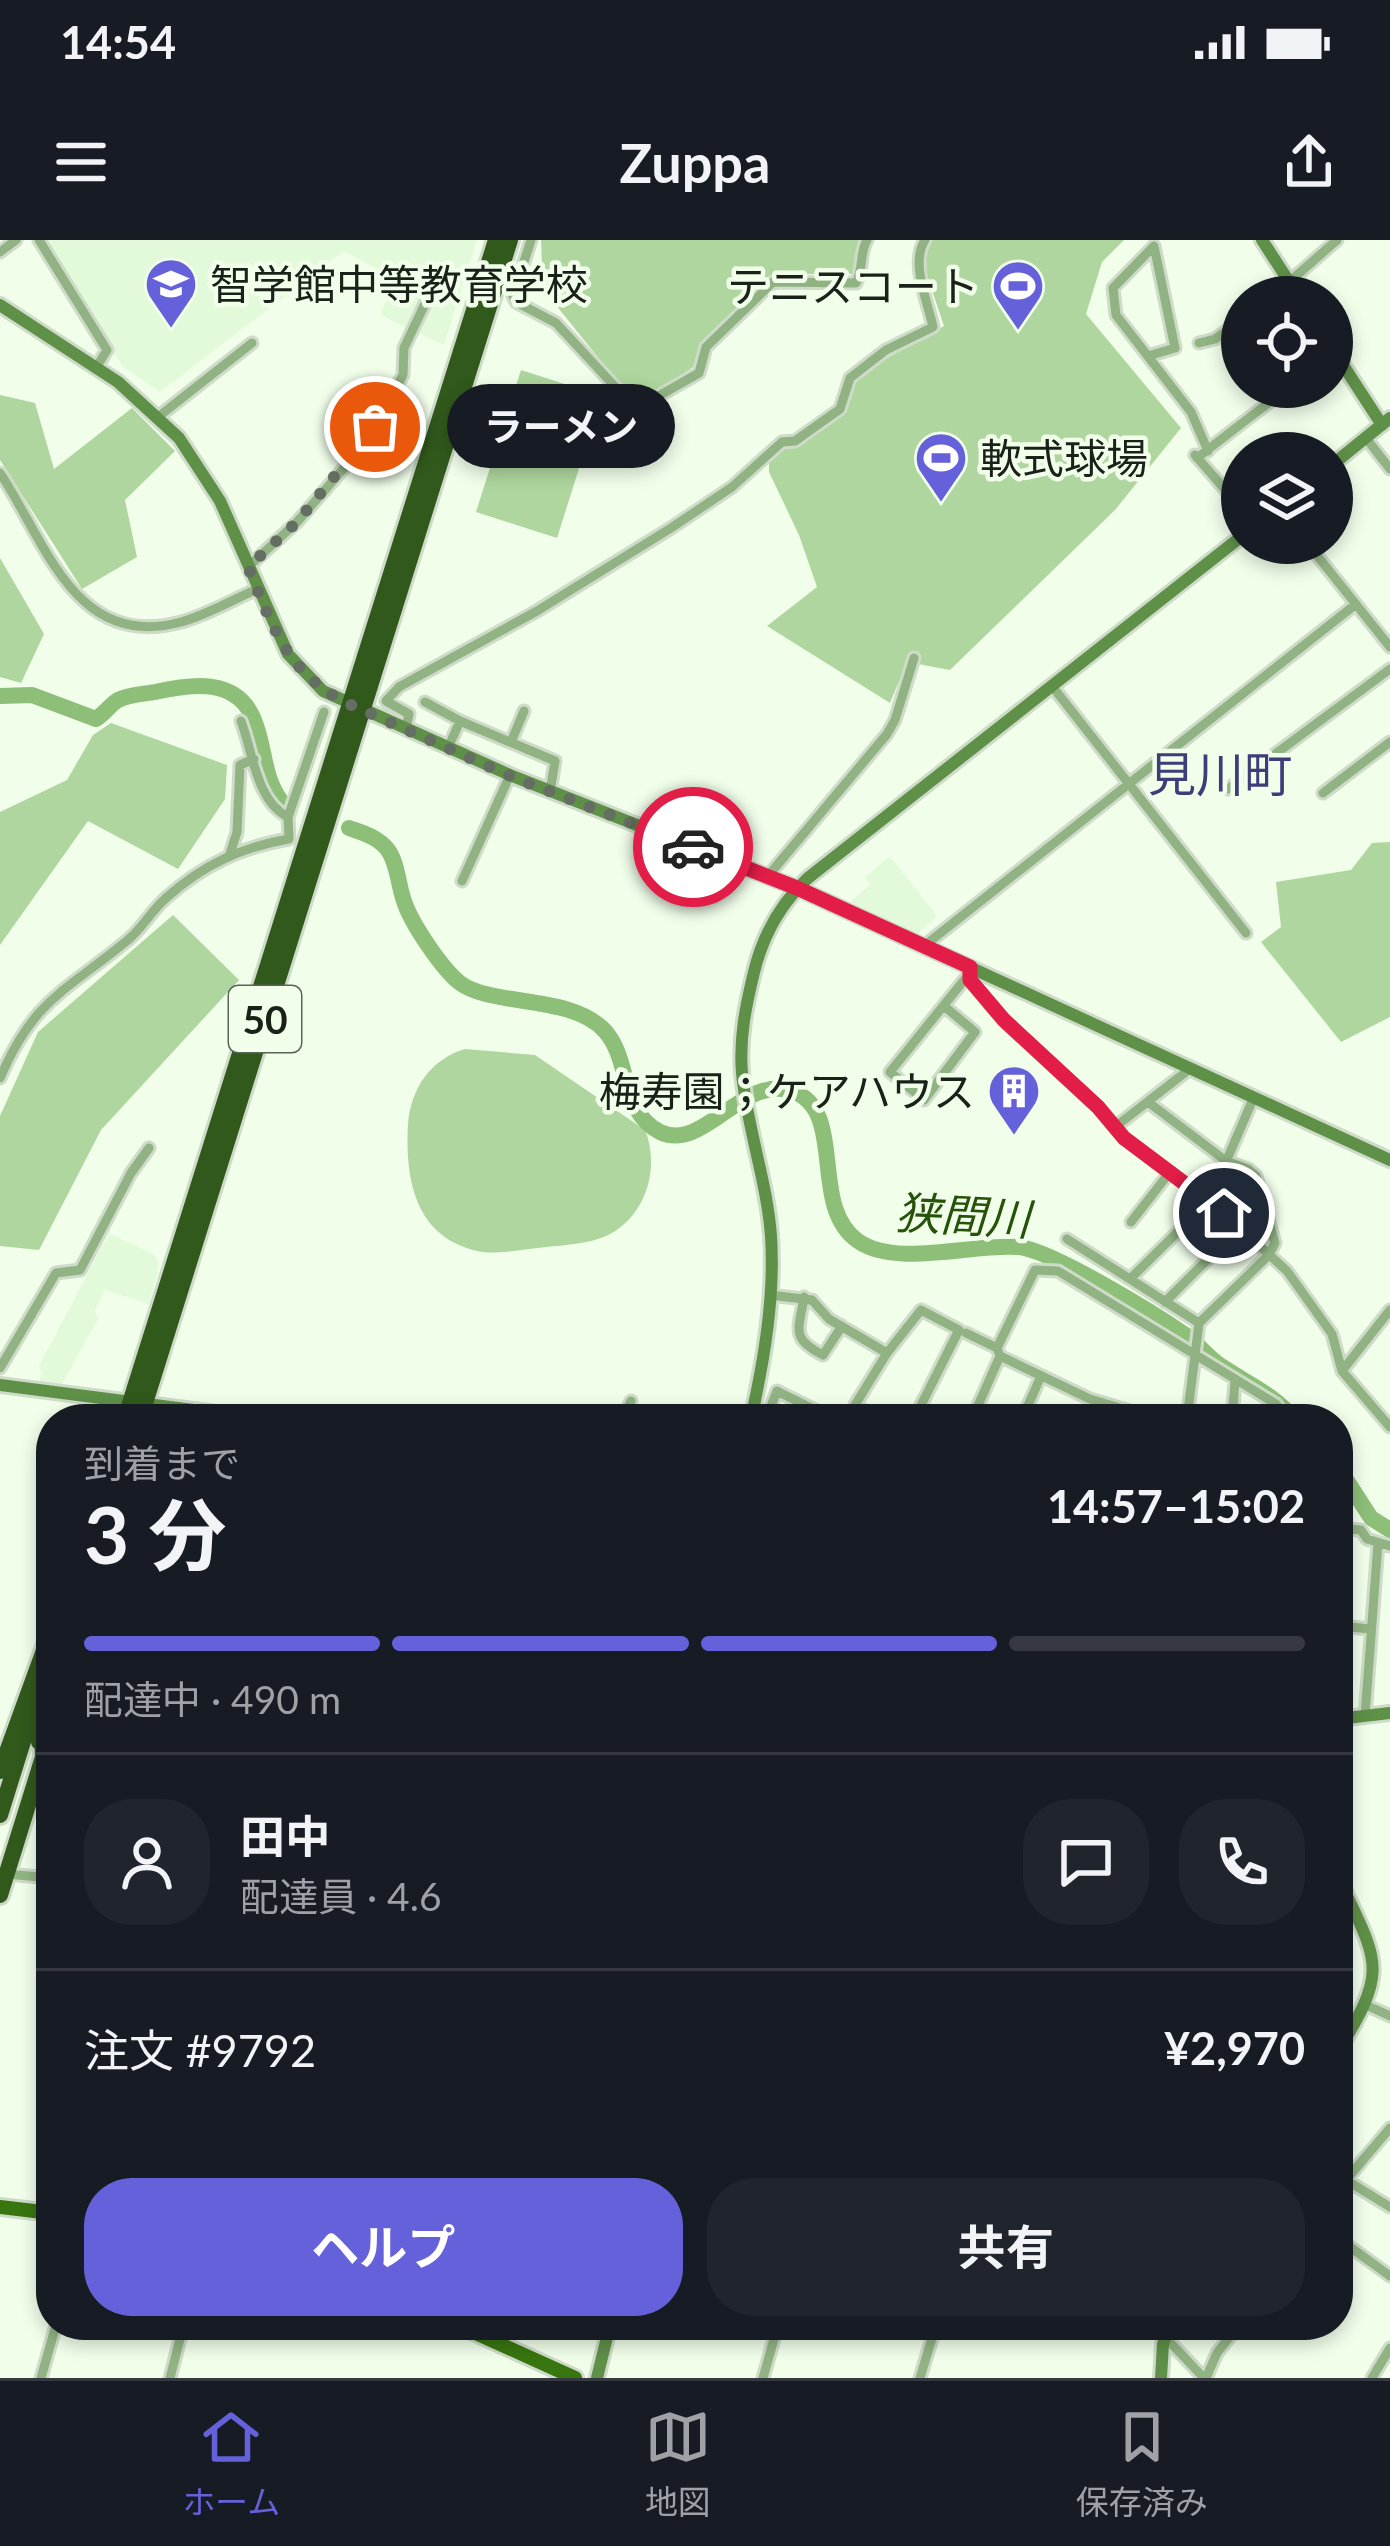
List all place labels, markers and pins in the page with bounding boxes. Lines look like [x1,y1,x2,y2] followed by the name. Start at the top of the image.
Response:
[143,256,199,330] school or university icon: 智学館中等教育学校
[990,258,1046,332] sports icon: テニスコート
[210,259,588,309] place label: 智学館中等教育学校
[727,261,979,311] place label: テニスコート
[324,376,426,478] pin
[447,385,675,469] callout: ラーメン
[913,430,969,504] sports icon: 軟式球場
[980,433,1148,483] place label: 軟式球場
[986,1063,1042,1137] building icon: 梅寿園；ケアハウス
[599,1066,975,1116] place label: 梅寿園；ケアハウス
[1173,1162,1275,1264] pin

